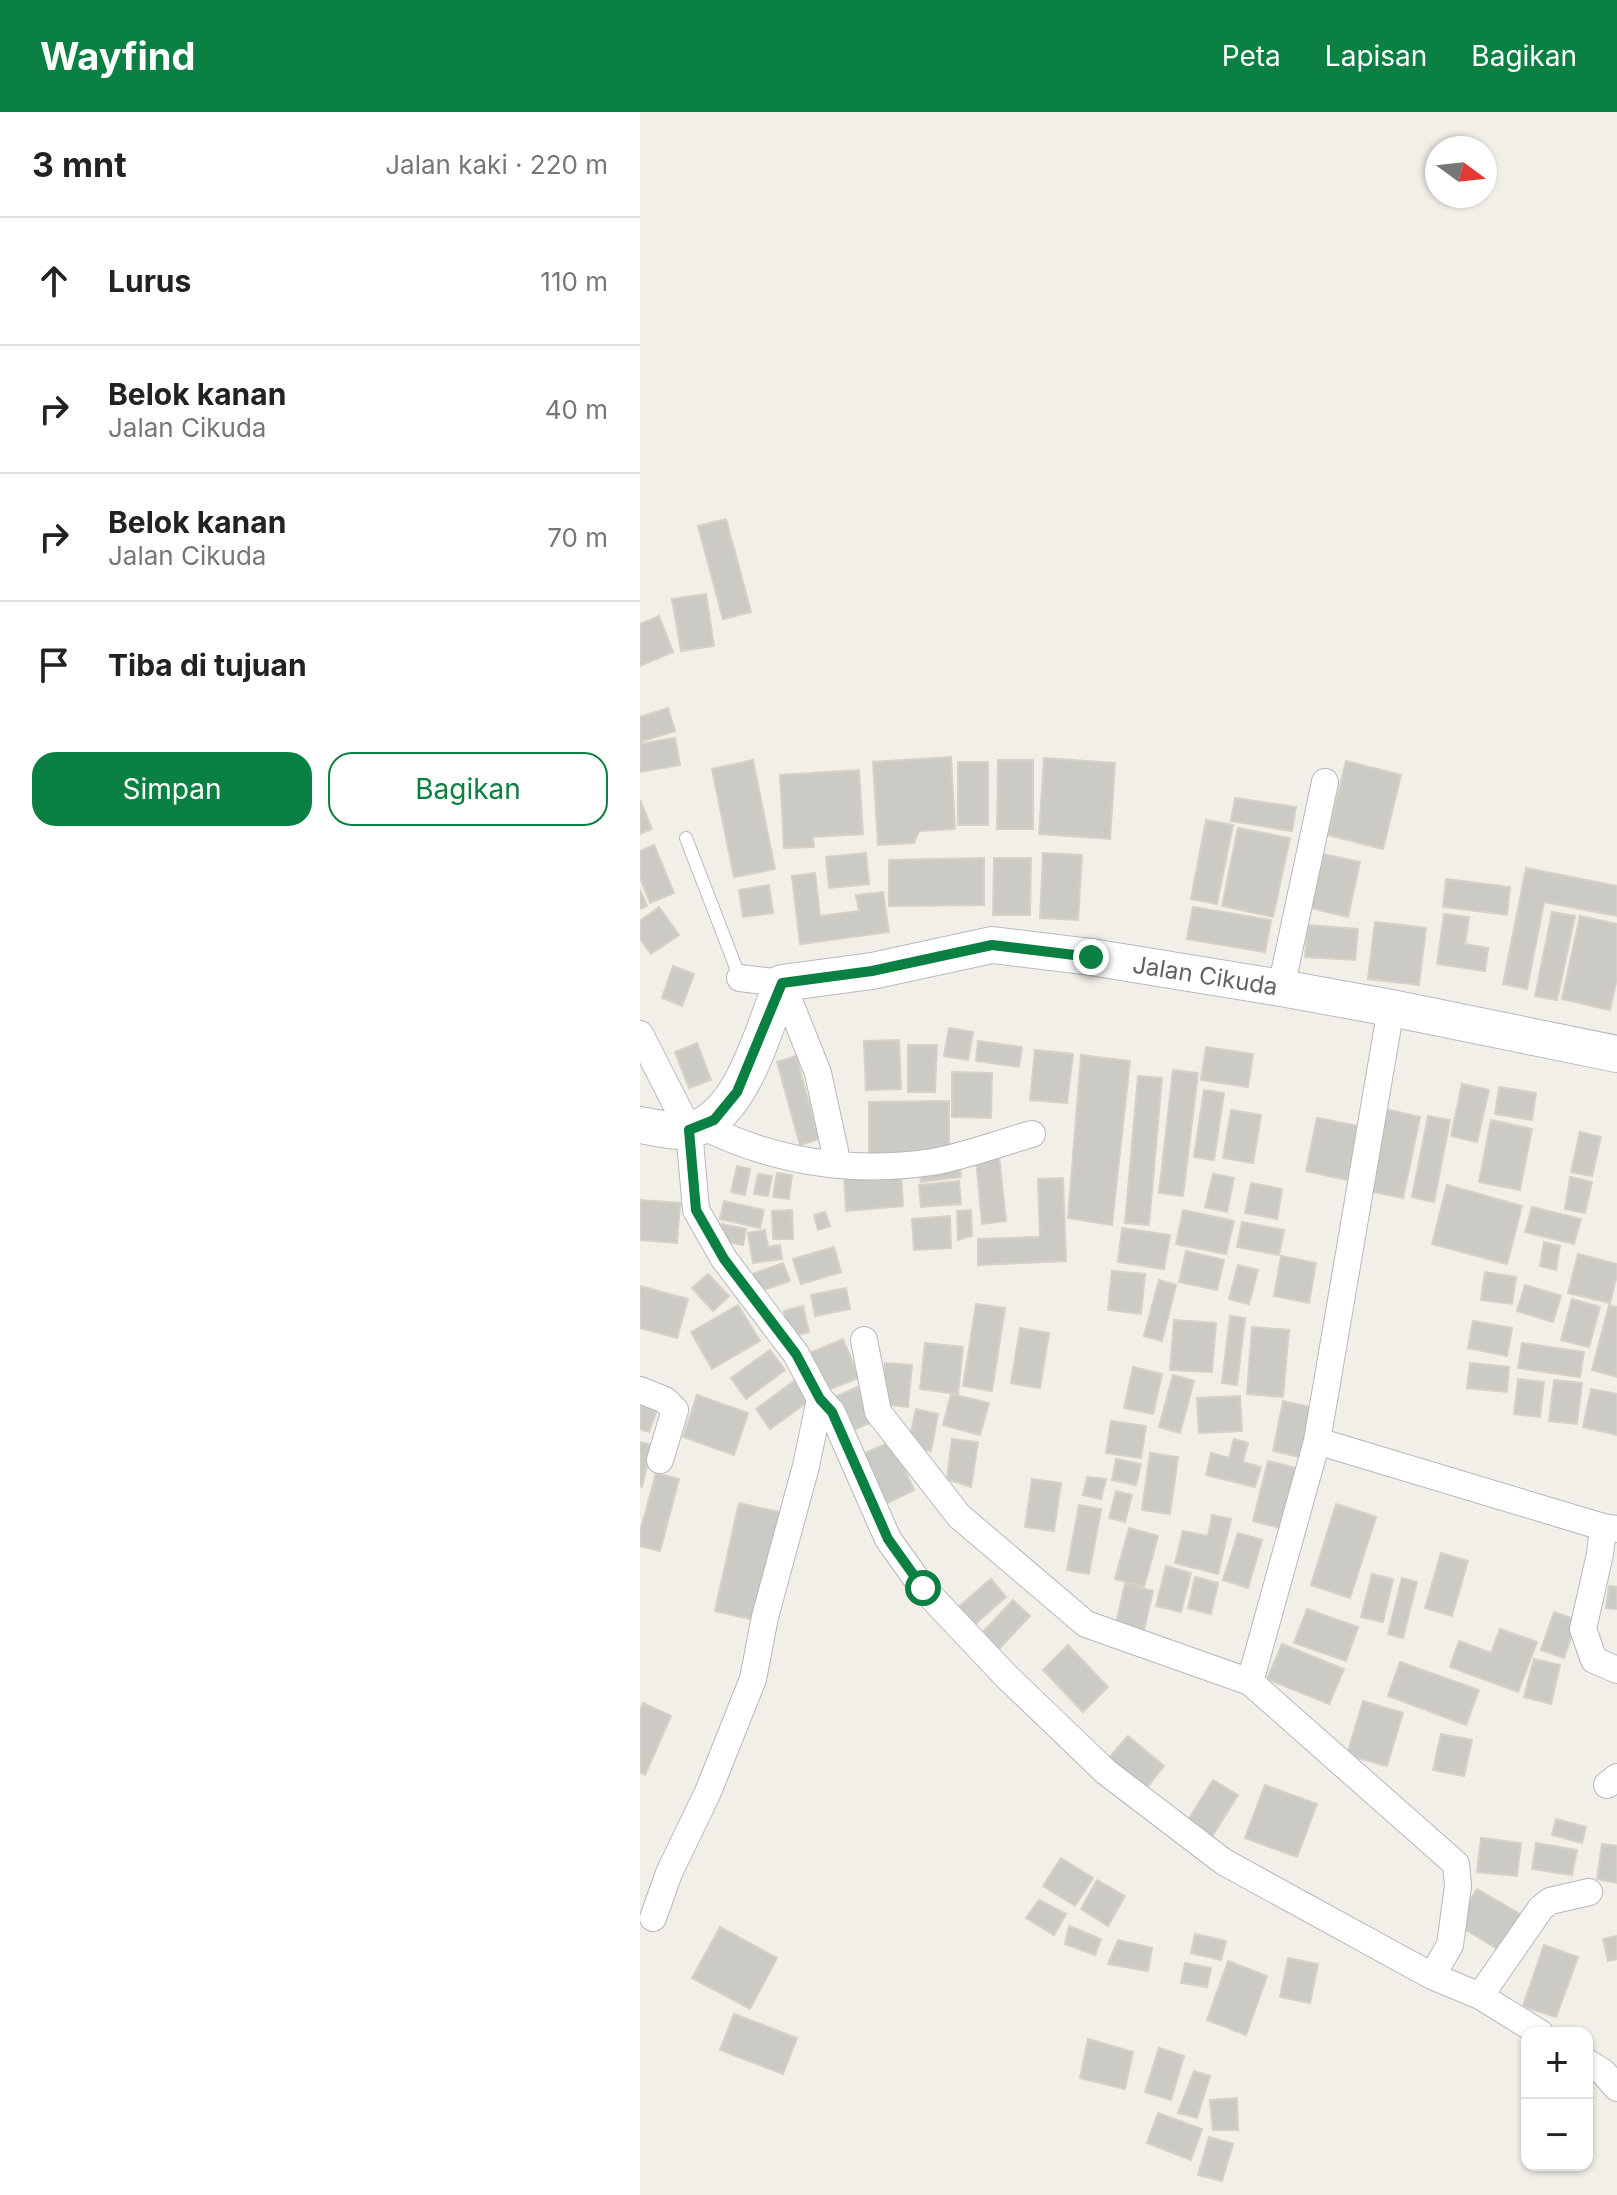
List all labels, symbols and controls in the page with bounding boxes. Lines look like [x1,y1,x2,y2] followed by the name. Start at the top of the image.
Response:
[40,33,195,79] text: Wayfind
[1222,39,1281,73] text: Peta
[1325,39,1427,73] text: Lapisan
[1471,39,1577,73] text: Bagikan
[1425,136,1497,208] north arrow
[32,144,127,185] text: 3 mnt
[385,149,608,180] text: Jalan kaki · 220 m
[32,259,76,303] icon: ahead
[108,263,191,299] text: Lurus
[540,266,608,297] text: 110 m
[108,376,286,412] text: Belok kanan
[32,387,76,431] icon: right
[545,394,608,425] text: 40 m
[108,412,266,443] text: Jalan Cikuda
[108,504,286,540] text: Belok kanan
[32,515,76,559] icon: right
[547,522,608,553] text: 70 m
[108,540,266,571] text: Jalan Cikuda
[32,643,76,687] icon: arrive
[108,647,307,683] text: Tiba di tujuan
[32,752,312,826] button: Simpan
[328,752,608,826] button: Bagikan
[1073,939,1109,975] route end
[1131,950,1280,1001] street label: Jalan Cikuda
[905,1570,941,1606] route start
[1521,2027,1593,2171] map controls
[1521,2027,1593,2099] button: +
[1521,2099,1593,2171] button: −

